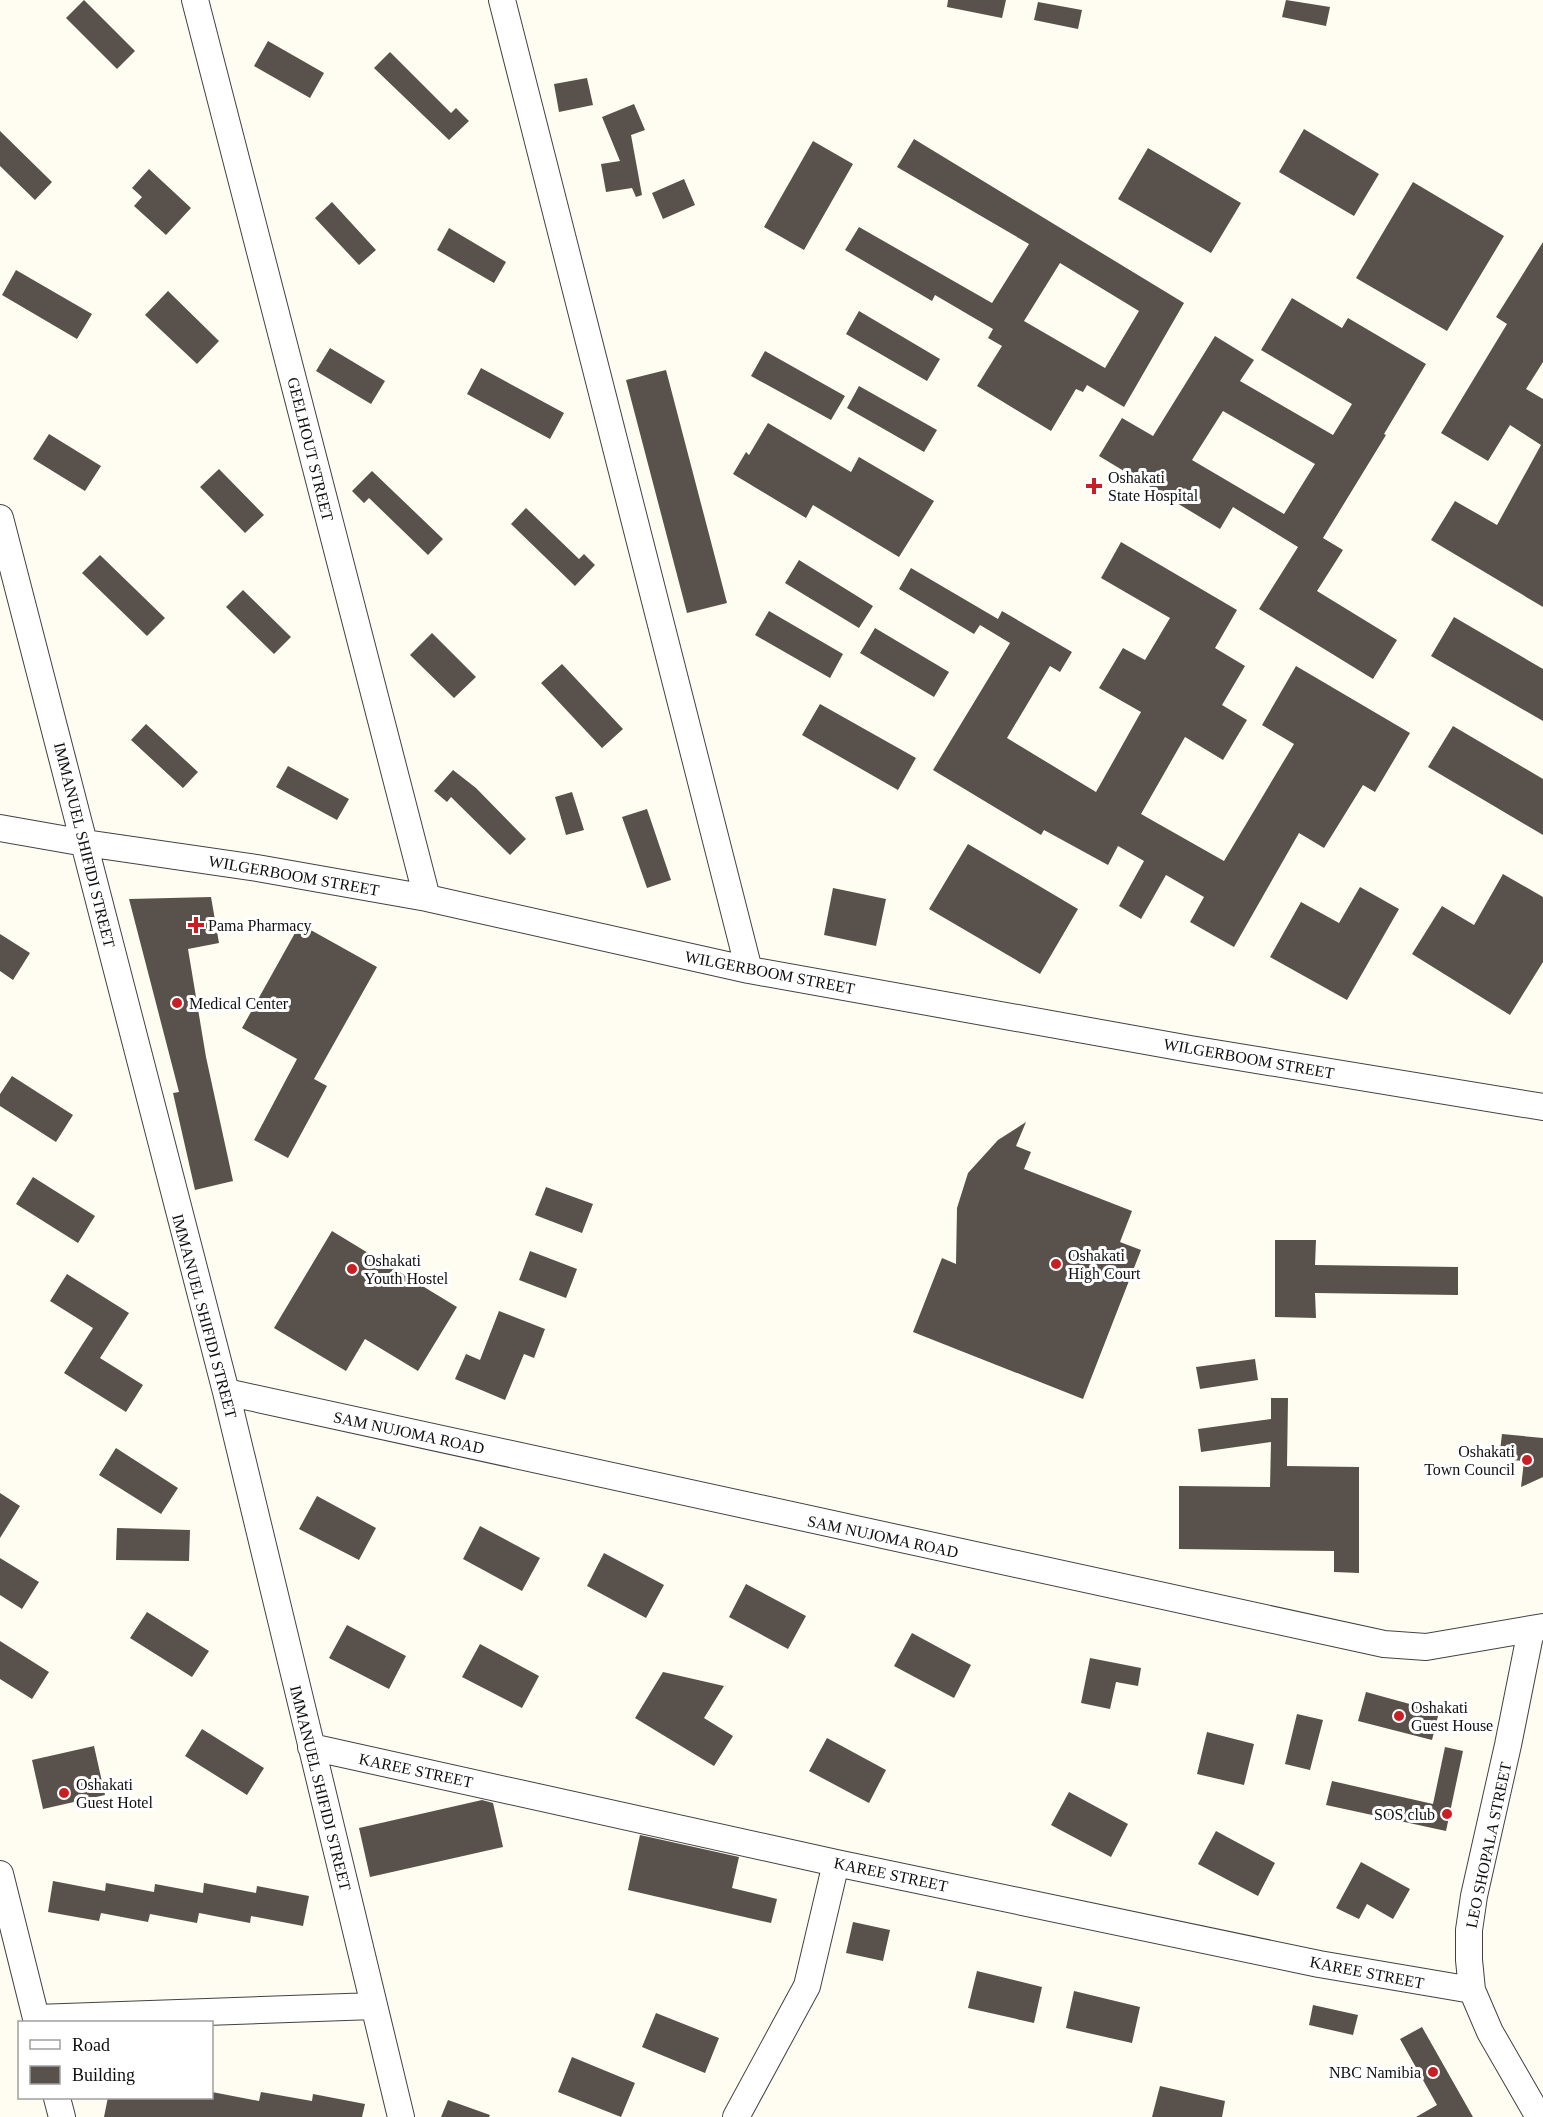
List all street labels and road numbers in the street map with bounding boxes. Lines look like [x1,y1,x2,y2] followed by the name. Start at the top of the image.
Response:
[284,375,337,523] street label: GEELHOUT STREET
[51,741,118,950] street label: IMMANUEL SHIFIDI STREET
[207,852,381,899] street label: WILGERBOOM STREET
[683,948,857,997] street label: WILGERBOOM STREET
[1162,1035,1336,1082] street label: WILGERBOOM STREET
[169,1212,240,1420] street label: IMMANUEL SHIFIDI STREET
[332,1408,486,1457] street label: SAM NUJOMA ROAD
[806,1512,960,1561] street label: SAM NUJOMA ROAD
[287,1684,354,1893] street label: IMMANUEL SHIFIDI STREET
[357,1750,475,1791] street label: KAREE STREET
[1463,1760,1514,1930] street label: LEO SHOPALA STREET
[832,1854,950,1895] street label: KAREE STREET
[1308,1953,1426,1992] street label: KAREE STREET

